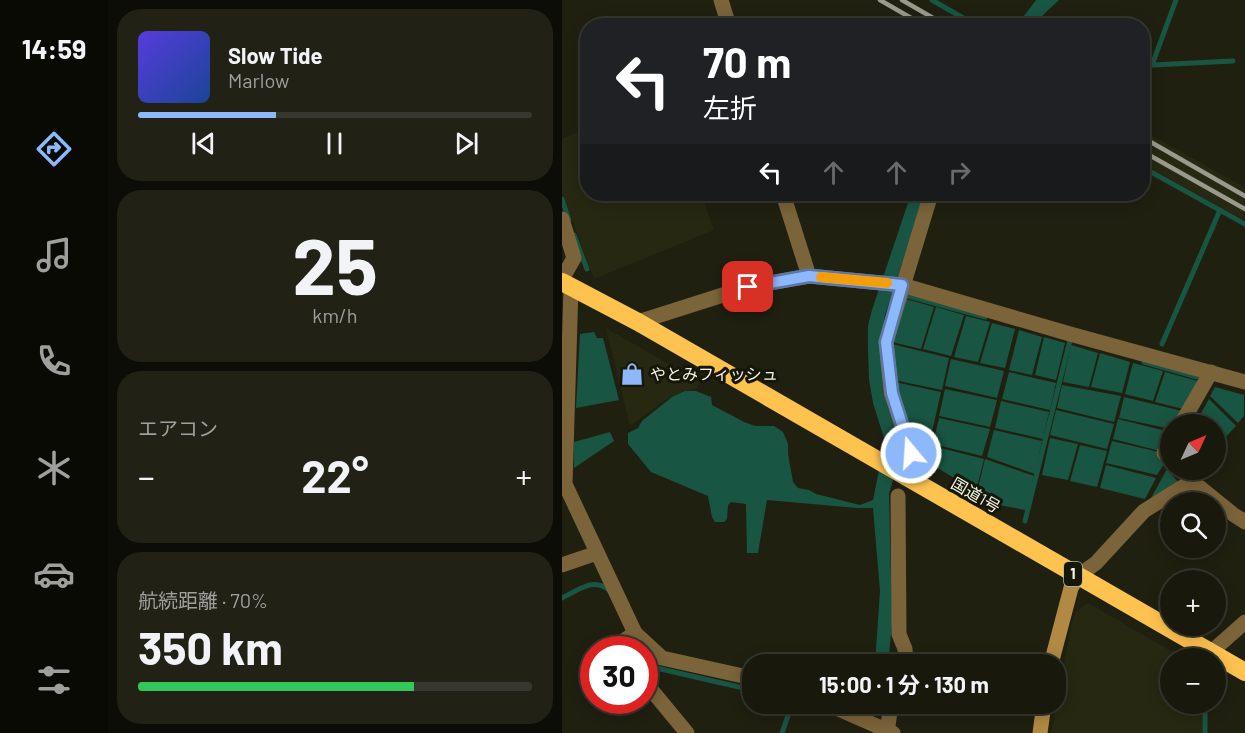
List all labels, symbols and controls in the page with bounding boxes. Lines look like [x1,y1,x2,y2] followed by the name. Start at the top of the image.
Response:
[22,32,86,64] text: 14:59
[703,36,791,86] text: 70 m
[228,42,323,68] text: Slow Tide
[604,42,682,120] icon: left
[228,68,289,92] text: Marlow
[703,91,757,123] text: 左折
[187,127,220,160] icon: previous
[318,127,351,160] icon: pause
[450,127,483,160] icon: next
[33,128,75,170] icon: directions
[754,156,787,189] icon: left
[817,156,850,189] icon: ahead
[880,156,913,189] icon: ahead
[943,156,976,189] icon: right
[292,217,378,311] text: 25
[33,234,75,276] icon: music
[722,261,773,312] pin
[731,270,764,303] icon: arrive
[312,303,358,327] text: km/h
[33,340,75,382] icon: phone
[619,361,645,387] shop icon: やとみフィッシュ
[650,364,778,383] place label: やとみフィッシュ
[1160,414,1226,480] north arrow
[1160,414,1226,714] map controls
[138,416,218,440] text: エアコン
[879,421,943,485] position arrow
[33,447,75,489] icon: climate
[301,448,369,502] text: 22°
[138,456,155,496] text: −
[515,456,532,496] text: +
[948,473,1004,516] street label: 国道1号
[1160,492,1226,558] button: search
[33,553,75,595] icon: car
[1064,562,1082,586] road number: 1
[1160,570,1226,636] button: +
[138,588,268,612] text: 航続距離 · 70%
[138,620,283,674] text: 350 km
[580,636,658,714] speed limit sign: 30
[1160,648,1226,714] button: −
[33,659,75,701] icon: filters
[819,671,989,697] text: 15:00 · 1 分 · 130 m

